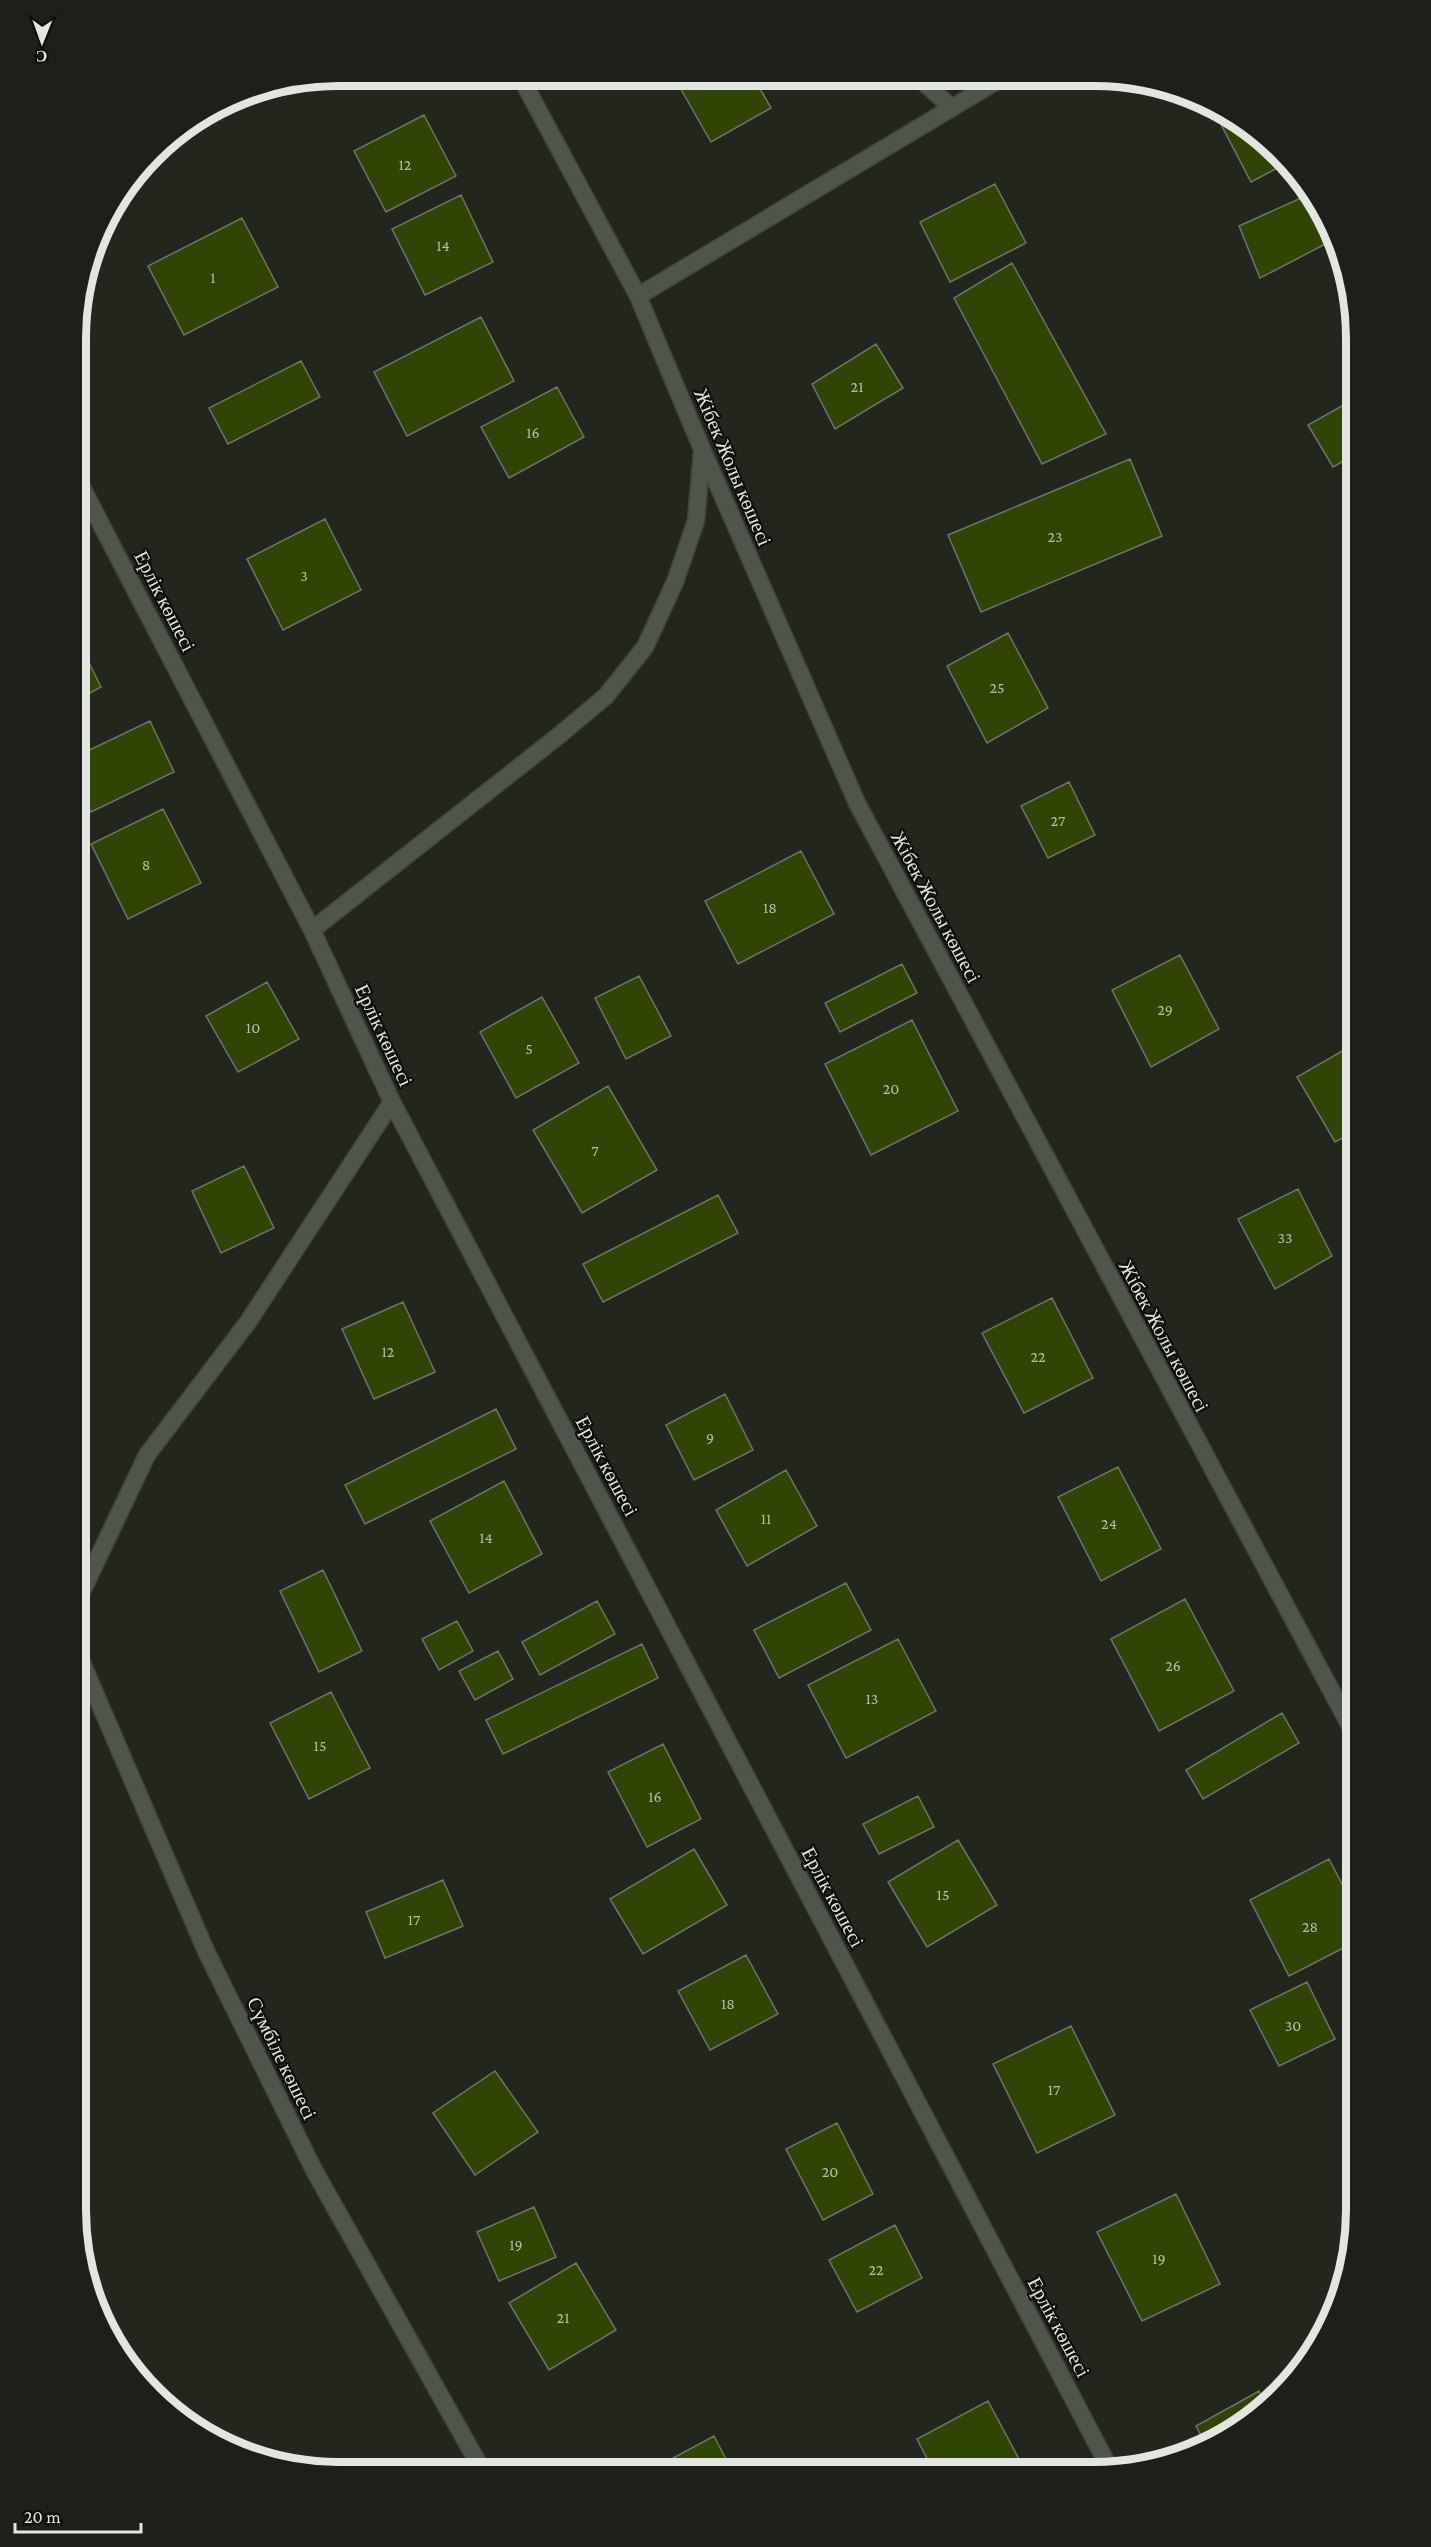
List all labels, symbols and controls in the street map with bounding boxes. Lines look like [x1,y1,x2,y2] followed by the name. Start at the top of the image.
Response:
[12,12,72,72] north arrow
[36,48,48,65] text: С
[399,156,412,173] house number: 12
[436,237,450,254] house number: 14
[210,269,216,286] house number: 1
[851,378,863,395] house number: 21
[690,385,776,549] street label: Жібек Жолы көшесі
[526,424,540,441] house number: 16
[1047,528,1063,545] house number: 23
[129,547,200,656] street label: Ерлік көшесі
[300,567,308,584] house number: 3
[989,679,1005,696] house number: 25
[1051,812,1066,829] house number: 27
[887,827,985,987] street label: Жібек Жолы көшесі
[142,856,150,873] house number: 8
[763,899,777,916] house number: 18
[350,981,417,1090] street label: Ерлік көшесі
[1157,1001,1173,1018] house number: 29
[246,1019,260,1036] house number: 10
[525,1040,533,1057] house number: 5
[883,1080,899,1097] house number: 20
[591,1142,599,1159] house number: 7
[1277,1229,1293,1246] house number: 33
[1115,1256,1213,1416] street label: Жібек Жолы көшесі
[382,1343,395,1360] house number: 12
[1030,1348,1046,1365] house number: 22
[571,1412,643,1521] street label: Ерлік көшесі
[706,1429,714,1446] house number: 9
[761,1510,771,1527] house number: 11
[1101,1515,1117,1532] house number: 24
[479,1529,493,1546] house number: 14
[1165,1657,1181,1674] house number: 26
[866,1690,878,1707] house number: 13
[314,1737,326,1754] house number: 15
[648,1788,662,1805] house number: 16
[797,1843,869,1952] street label: Ерлік көшесі
[937,1886,949,1903] house number: 15
[408,1911,421,1928] house number: 17
[1302,1918,1318,1935] house number: 28
[242,1993,321,2124] street label: Сүмбіле көшесі
[721,1995,735,2012] house number: 18
[1285,2017,1301,2034] house number: 30
[1048,2081,1061,2098] house number: 17
[822,2163,838,2180] house number: 20
[509,2236,523,2253] house number: 19
[1152,2250,1166,2267] house number: 19
[868,2261,884,2278] house number: 22
[1023,2273,1095,2382] street label: Ерлік көшесі
[557,2309,569,2326] house number: 21
[15,2496,141,2534] scale bar
[24,2507,61,2527] text: 20 m

